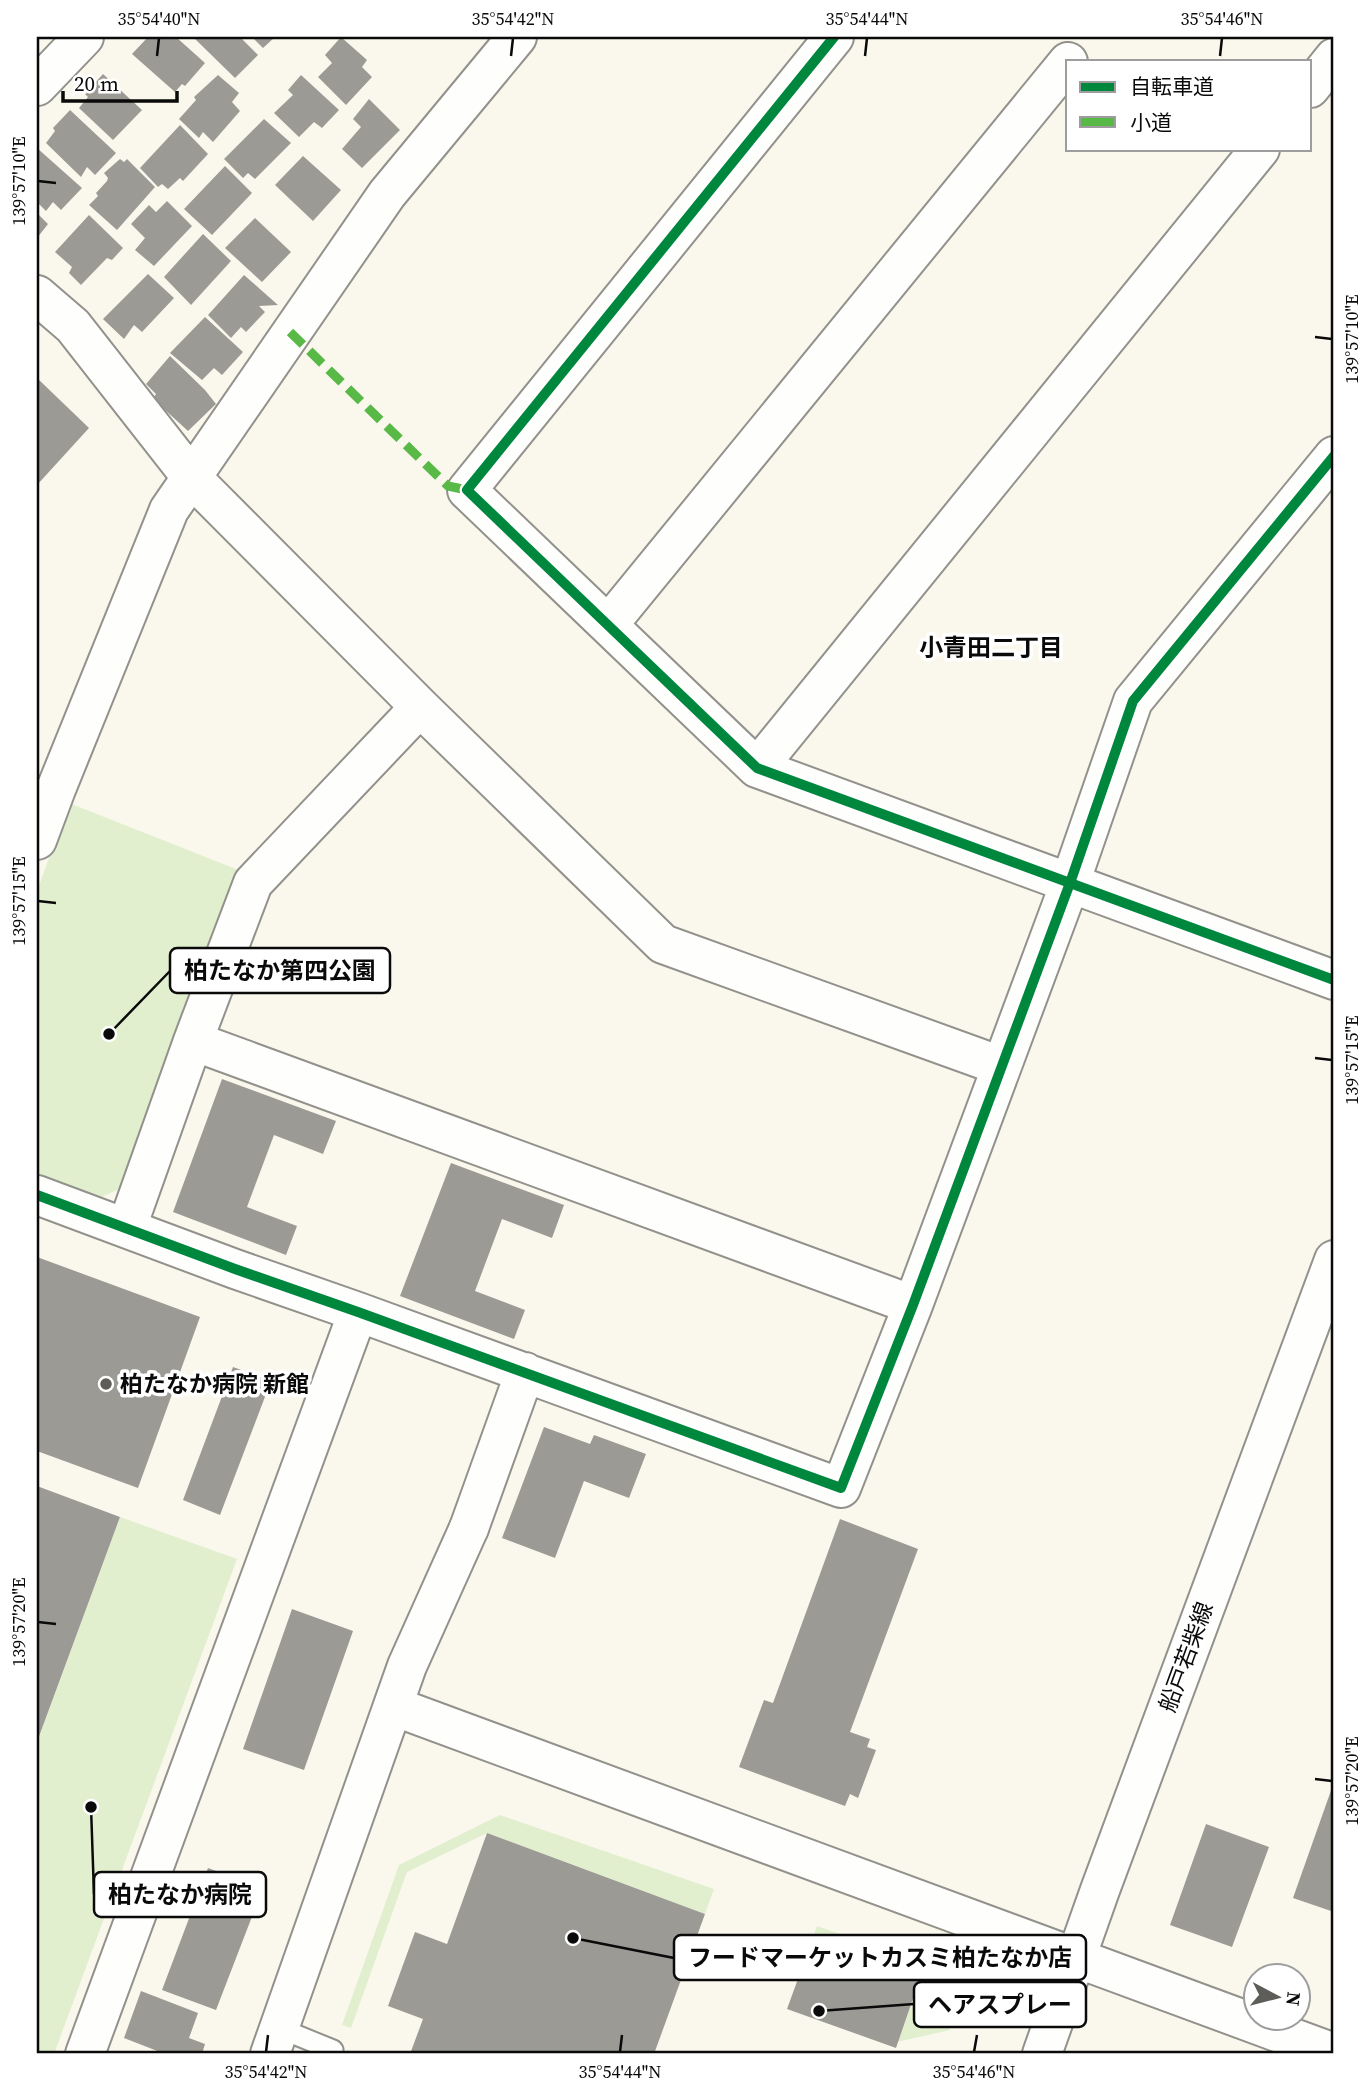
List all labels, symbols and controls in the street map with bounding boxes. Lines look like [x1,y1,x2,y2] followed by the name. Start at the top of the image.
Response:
[118,6,200,31] text: 35°54'40"N
[472,6,554,31] text: 35°54'42"N
[826,6,908,31] text: 35°54'44"N
[1181,6,1263,31] text: 35°54'46"N
[63,60,177,104] scale bar
[1066,60,1312,150] legend
[74,69,119,98] text: 20 m
[1130,72,1214,101] text: 自転車道
[1130,108,1172,137] text: 小道
[6,136,31,226] text: 139°57'10"E
[1339,294,1364,384] text: 139°57'10"E
[919,631,1063,664] district label: 小青田二丁目
[6,856,31,946] text: 139°57'15"E
[170,948,390,993] callout: 柏たなか第四公園
[184,954,376,987] text: 柏たなか第四公園
[1339,1015,1364,1105] text: 139°57'15"E
[120,1368,309,1400] place label: 柏たなか病院 新館
[98,1376,114,1392] marker: 柏たなか病院 新館
[6,1577,31,1667] text: 139°57'20"E
[1151,1597,1221,1717] street label: 船戸若柴線
[1339,1736,1364,1826] text: 139°57'20"E
[94,1872,266,1917] callout: 柏たなか病院
[108,1878,252,1911] text: 柏たなか病院
[674,1935,1086,1980] callout: フードマーケットカスミ柏たなか店
[688,1941,1072,1974] text: フードマーケットカスミ柏たなか店
[1242,1962,1312,2032] north arrow
[914,1982,1086,2027] callout: ヘアスプレー
[928,1988,1072,2021] text: ヘアスプレー
[1280,1991,1308,2008] text: N
[225,2059,307,2084] text: 35°54'42"N
[579,2059,661,2084] text: 35°54'44"N
[933,2059,1015,2084] text: 35°54'46"N

